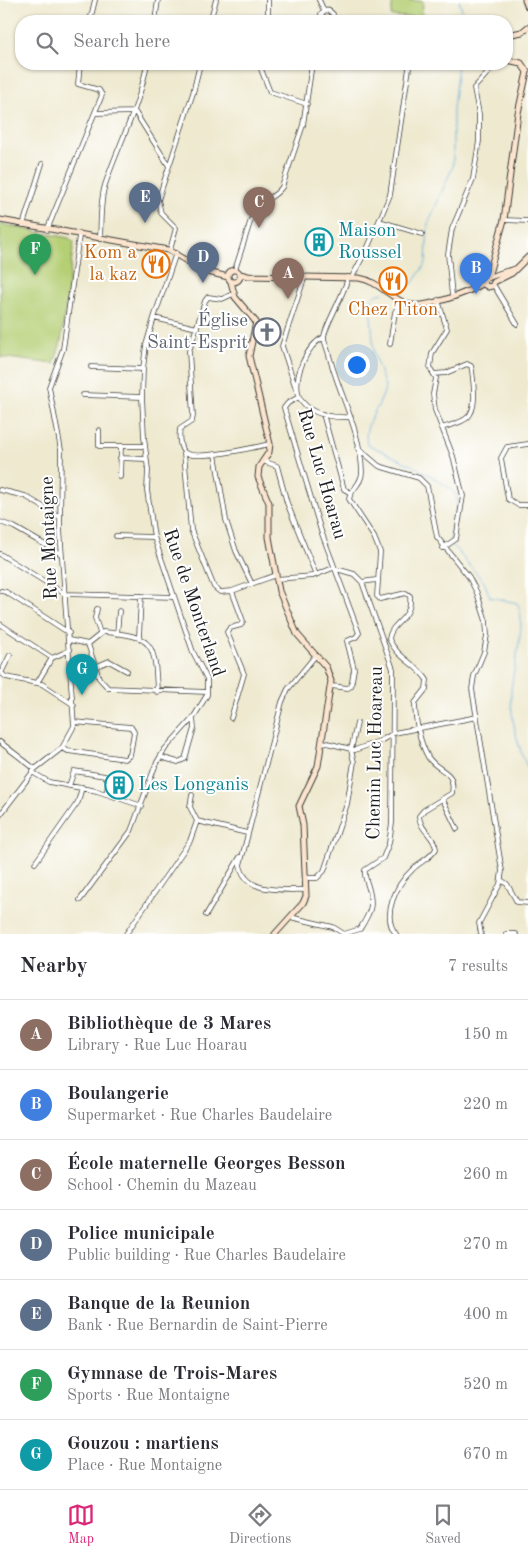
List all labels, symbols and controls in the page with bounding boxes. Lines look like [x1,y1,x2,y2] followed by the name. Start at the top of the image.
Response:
[15,15,513,70] search box
[33,29,61,57] icon: search
[73,33,170,52] text: Search here
[129,182,161,223] pin: E
[243,187,275,228] pin: C
[338,222,402,263] place label: Maison Roussel
[304,227,334,257] building icon: Maison Roussel
[19,234,51,275] pin: F
[187,242,219,283] pin: D
[83,244,138,285] place label: Kom a la kaz
[141,249,171,279] restaurant icon: Kom a la kaz
[460,253,492,294] pin: B
[272,258,304,299] pin: A
[378,266,408,296] restaurant icon: Chez Titon
[348,301,438,320] place label: Chez Titon
[147,308,248,353] place label: Église Saint-Esprit
[252,317,282,347] church icon: Église Saint-Esprit
[344,352,370,378] your location
[293,406,349,542] street label: Rue Luc Hoarau
[38,476,62,600] street label: Rue Montaigne
[159,526,227,680] street label: Rue de Monterland
[66,654,98,695] pin: G
[365,666,387,840] street label: Chemin Luc Hoareau
[104,770,134,800] building icon: Les Longanis
[138,776,249,795] place label: Les Longanis
[20,956,88,977] text: Nearby
[448,959,508,975] text: 7 results
[67,1015,271,1034] text: Bibliothèque de 3 Mares
[30,1027,42,1043] text: A
[463,1027,508,1043] text: 150 m
[67,1038,247,1054] text: Library · Rue Luc Hoarau
[67,1085,169,1104] text: Boulangerie
[30,1097,42,1113] text: B
[463,1097,508,1113] text: 220 m
[67,1108,332,1124] text: Supermarket · Rue Charles Baudelaire
[67,1155,346,1174] text: École maternelle Georges Besson
[31,1167,41,1183] text: C
[463,1167,508,1183] text: 260 m
[67,1178,257,1194] text: School · Chemin du Mazeau
[67,1225,215,1244] text: Police municipale
[30,1237,42,1253] text: D
[463,1237,508,1253] text: 270 m
[67,1248,346,1264] text: Public building · Rue Charles Baudelaire
[67,1295,250,1314] text: Banque de la Reunion
[30,1307,42,1323] text: E
[463,1307,508,1323] text: 400 m
[67,1318,328,1334] text: Bank · Rue Bernardin de Saint-Pierre
[67,1365,277,1384] text: Gymnase de Trois-Mares
[31,1377,41,1393] text: F
[463,1377,508,1393] text: 520 m
[67,1388,230,1404] text: Sports · Rue Montaigne
[67,1435,219,1454] text: Gouzou : martiens
[30,1447,42,1463] text: G
[463,1447,508,1463] text: 670 m
[67,1458,222,1474] text: Place · Rue Montaigne
[67,1501,95,1548] tab: Map
[229,1501,291,1548] tab: Directions
[425,1501,461,1548] tab: Saved

